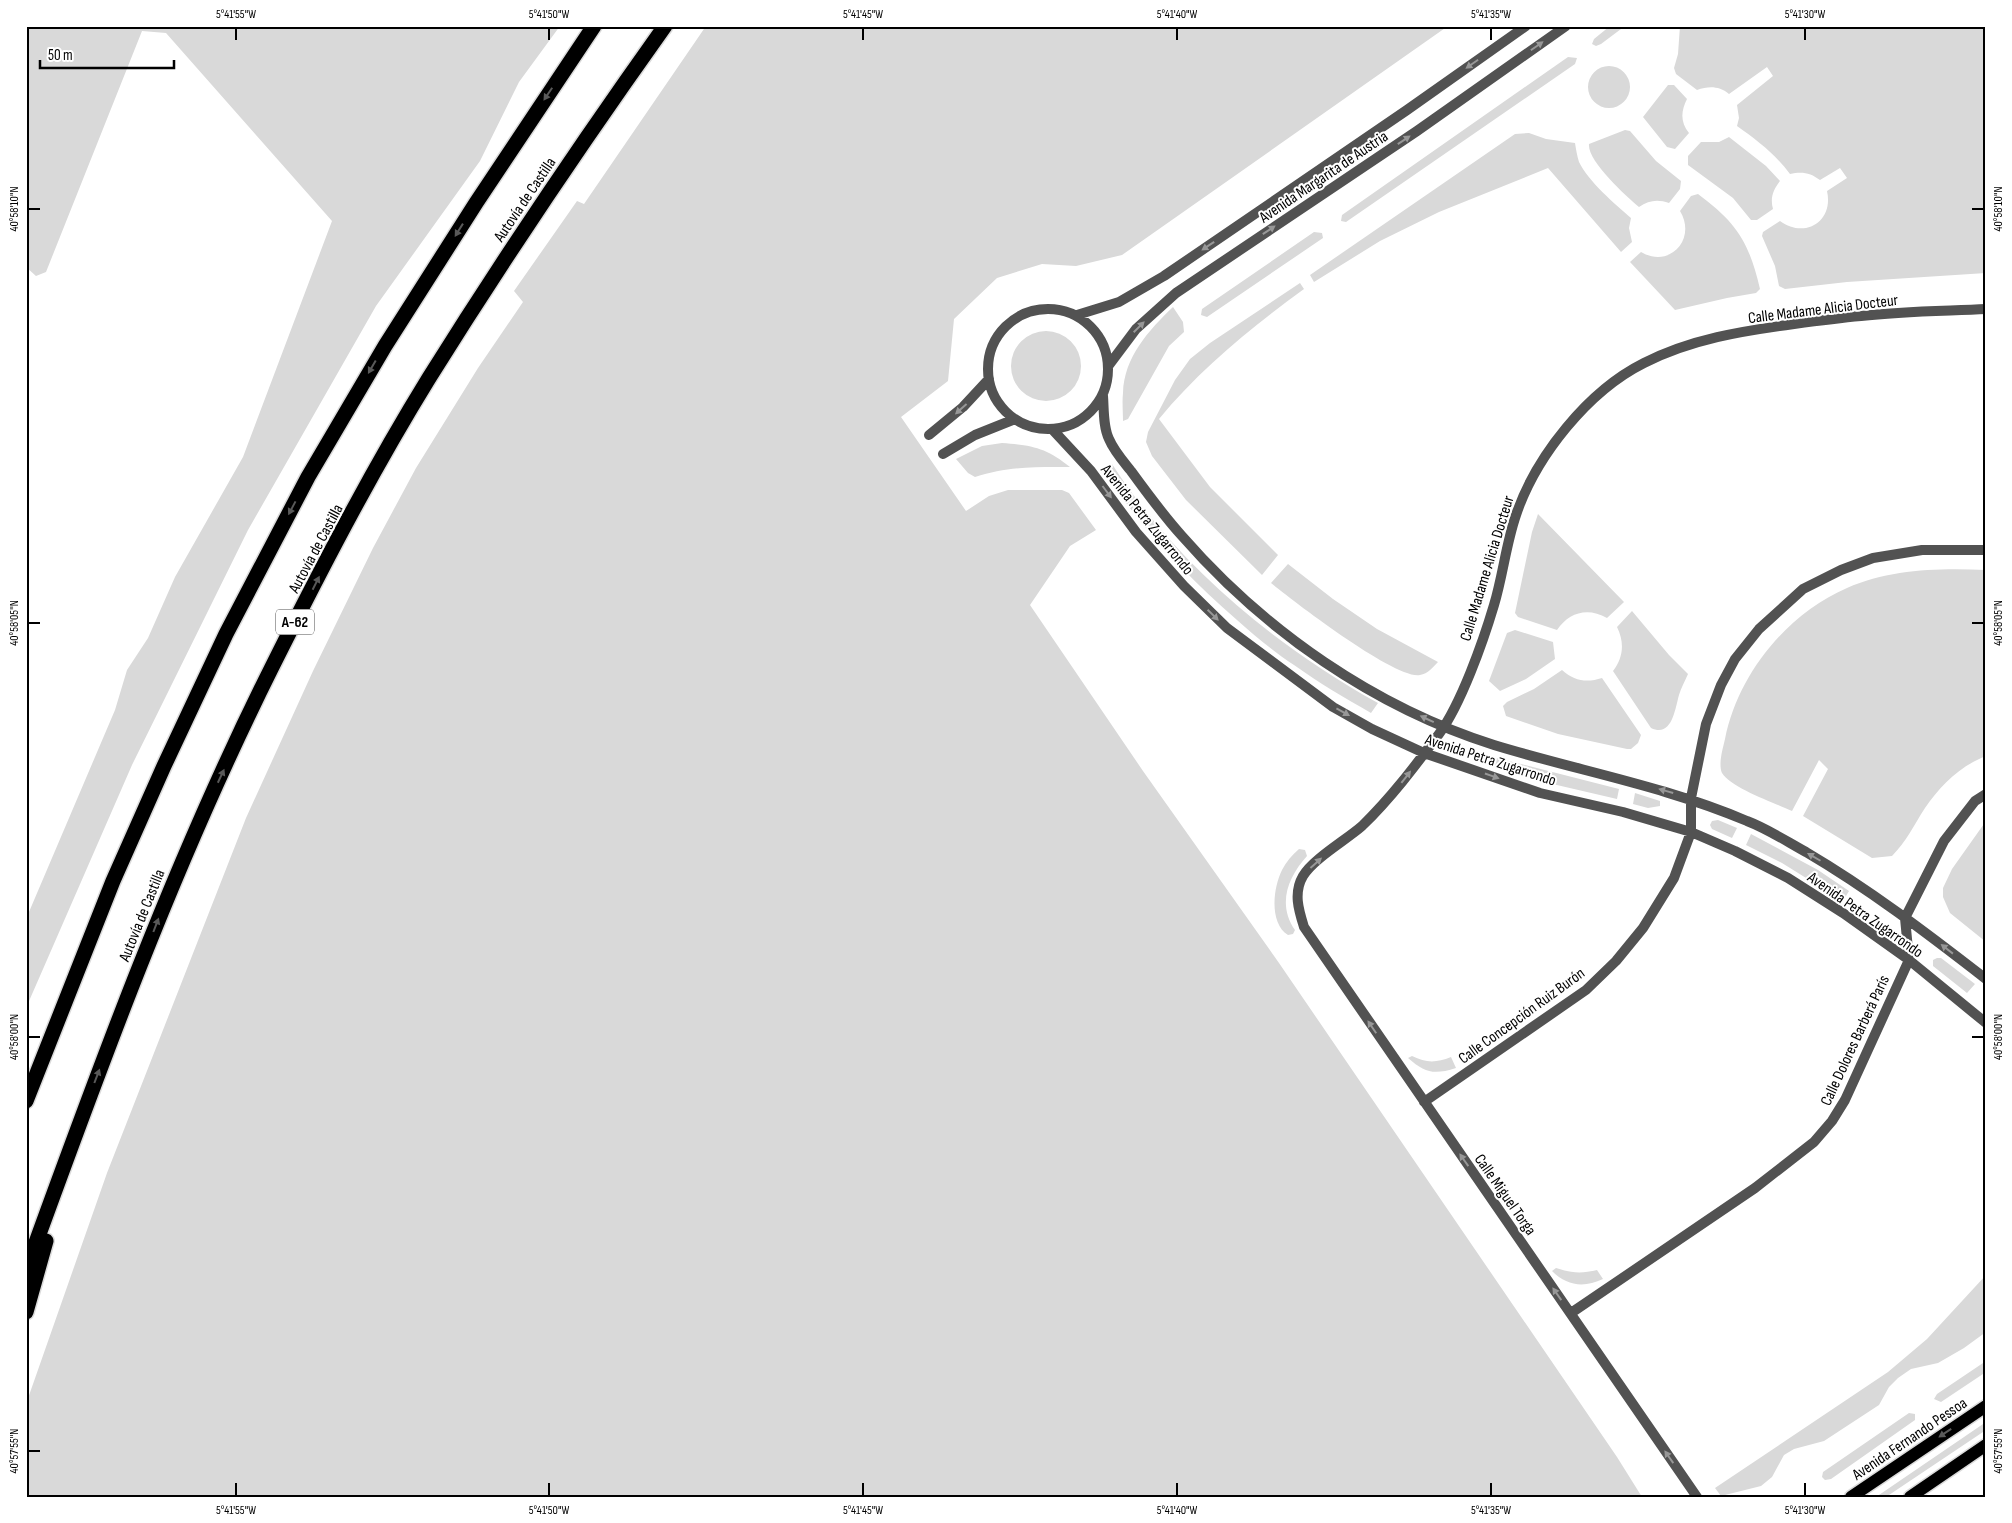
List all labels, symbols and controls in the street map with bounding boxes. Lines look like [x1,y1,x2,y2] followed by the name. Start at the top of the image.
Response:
[216,7,256,22] text: 5°41'55"W
[529,7,569,22] text: 5°41'50"W
[843,7,883,22] text: 5°41'45"W
[1157,7,1198,22] text: 5°41'40"W
[1471,7,1511,22] text: 5°41'35"W
[1785,7,1826,22] text: 5°41'30"W
[40,38,174,70] scale bar
[1530,41,1543,52] one-way arrow
[48,46,73,65] text: 50 m
[1465,59,1478,69] one-way arrow
[543,87,553,101] one-way arrow
[1255,127,1392,228] street label: Avenida Margarita de Austria
[1397,135,1411,144] one-way arrow
[489,154,560,246] street label: Autovía de Castilla
[7,186,22,232] text: 40°58'10"N
[1991,186,2006,232] text: 40°58'10"N
[454,223,463,236] one-way arrow
[1262,225,1276,235] one-way arrow
[1201,241,1215,251] one-way arrow
[1747,291,1900,328] street label: Calle Madame Alicia Docteur
[1133,321,1145,333] one-way arrow
[368,361,377,374] one-way arrow
[954,403,967,414] one-way arrow
[1096,460,1197,579] street label: Avenida Petra Zugarrondo
[1101,485,1112,498] one-way arrow
[1456,493,1519,643] street label: Calle Madame Alicia Docteur
[285,501,348,597] street label: Autovía de Castilla
[288,501,296,516] one-way arrow
[312,576,320,590] one-way arrow
[7,600,22,646] text: 40°58'05"N
[1991,600,2006,646] text: 40°58'05"N
[1207,609,1219,621] one-way arrow
[276,610,314,634] road number: A-62
[1335,708,1350,716] one-way arrow
[1419,715,1434,723] one-way arrow
[1422,730,1558,791] street label: Avenida Petra Zugarrondo
[217,769,225,783] one-way arrow
[1400,771,1411,784] one-way arrow
[1484,773,1499,780] one-way arrow
[1658,787,1673,795] one-way arrow
[1807,852,1820,861] one-way arrow
[1310,857,1322,869] one-way arrow
[115,867,169,965] street label: Autovía de Castilla
[1803,868,1927,962] street label: Avenida Petra Zugarrondo
[152,917,160,932] one-way arrow
[1940,944,1954,954] one-way arrow
[1455,964,1589,1068] street label: Calle Concepción Ruiz Burón
[1817,972,1894,1109] street label: Calle Dolores Barberá París
[7,1014,22,1060] text: 40°58'00"N
[1991,1014,2006,1060] text: 40°58'00"N
[1367,1020,1377,1033] one-way arrow
[93,1068,101,1083] one-way arrow
[1470,1151,1540,1239] street label: Calle Miguel Torga
[1460,1154,1469,1167] one-way arrow
[1552,1287,1562,1301] one-way arrow
[1848,1394,1971,1485] street label: Avenida Fernando Pessoa
[1939,1428,1952,1438] one-way arrow
[7,1429,22,1473] text: 40°57'55"N
[1991,1429,2006,1473] text: 40°57'55"N
[1664,1450,1674,1463] one-way arrow
[216,1503,256,1518] text: 5°41'55"W
[529,1503,569,1518] text: 5°41'50"W
[843,1503,883,1518] text: 5°41'45"W
[1157,1503,1198,1518] text: 5°41'40"W
[1471,1503,1511,1518] text: 5°41'35"W
[1785,1503,1826,1518] text: 5°41'30"W

